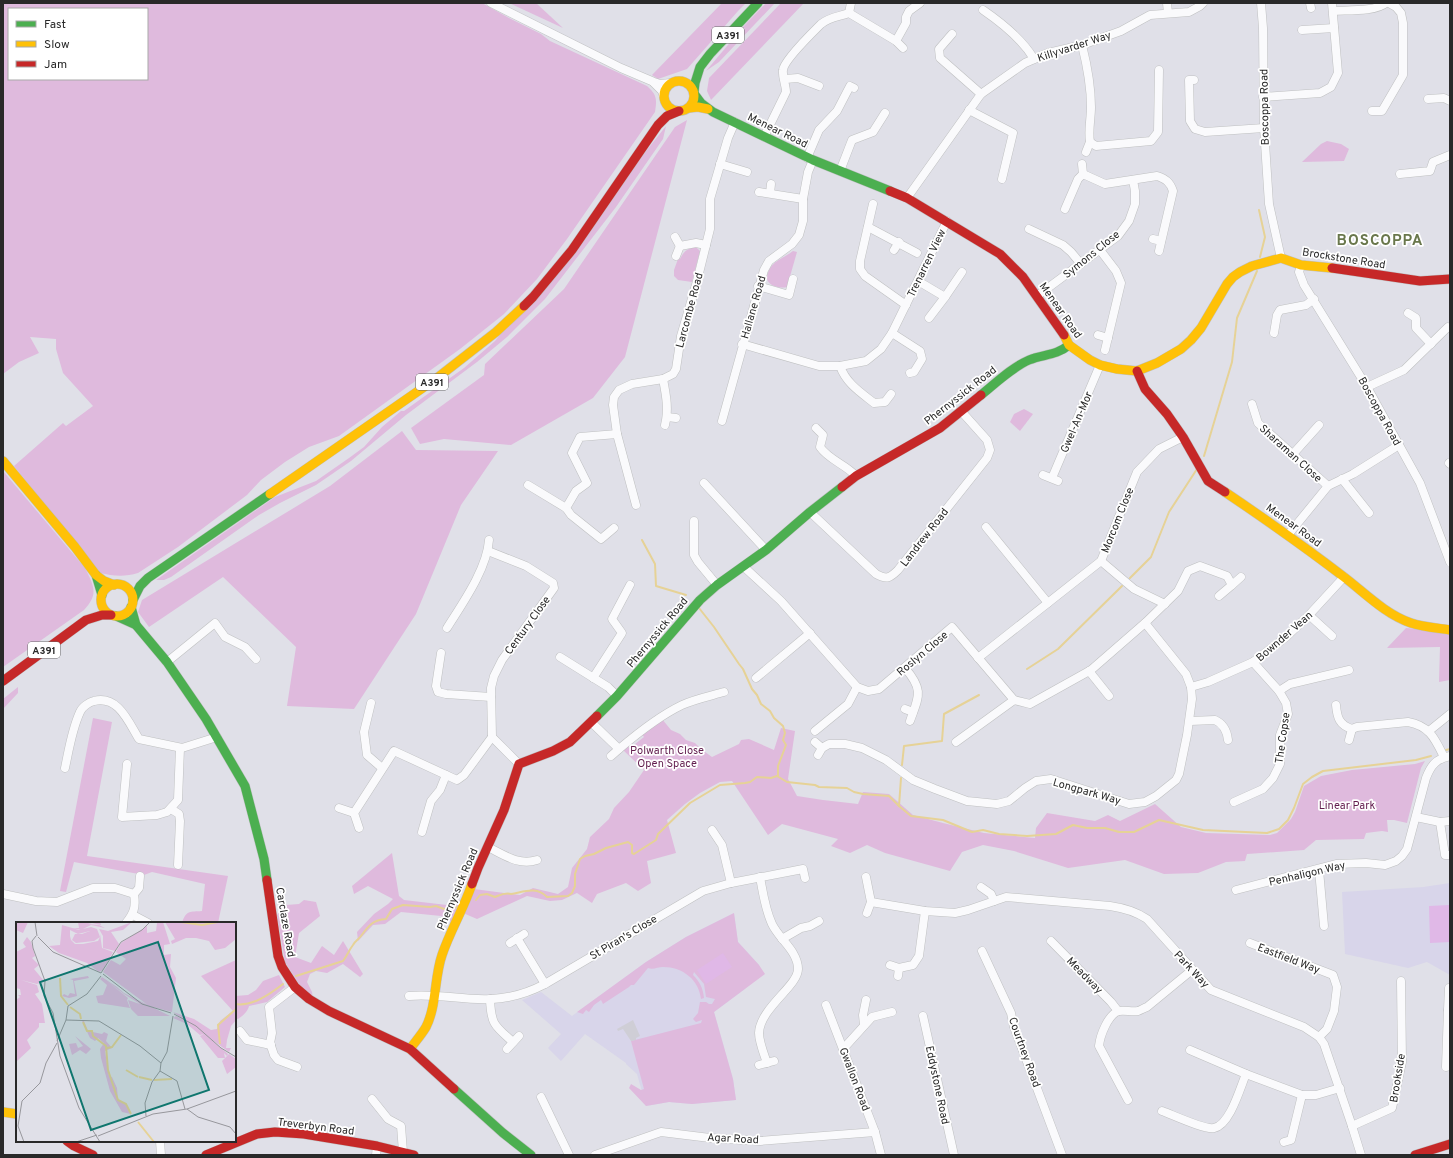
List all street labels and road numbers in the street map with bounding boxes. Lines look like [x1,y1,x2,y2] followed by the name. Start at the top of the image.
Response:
[712,27,744,43] road number: A391
[1036,28,1113,65] street label: Killyvarder Way
[1257,69,1273,145] street label: Boscoppa Road
[745,110,810,152] street label: Menear Road
[904,227,949,300] street label: Trenarren View
[1060,228,1123,282] street label: Symons Close
[1301,245,1387,272] street label: Brockstone Road
[673,271,707,349] street label: Larcombe Road
[738,274,770,341] street label: Hallane Road
[1036,280,1085,341] street label: Menear Road
[922,363,1000,428] street label: Phernyssick Road
[416,374,448,390] road number: A391
[1354,375,1404,448] street label: Boscoppa Road
[1058,389,1096,455] street label: Gwel-An-Mor
[1256,422,1325,486] street label: Sharaman Close
[1098,485,1137,555] street label: Morcom Close
[1263,501,1324,551] street label: Menear Road
[898,506,952,570] street label: Landrew Road
[502,593,554,658] street label: Century Close
[624,595,691,671] street label: Phernyssick Road
[1254,608,1316,665] street label: Bownder Vean
[894,628,951,679] street label: Roslyn Close
[28,642,60,658] road number: A391
[1272,712,1294,765] street label: The Copse
[1051,776,1123,808] street label: Longpark Way
[434,846,482,933] street label: Phernyssick Road
[1268,858,1347,890] street label: Penhaligon Way
[272,886,298,958] street label: Carclaze Road
[587,912,660,963] street label: St Piran's Close
[1255,941,1322,977] street label: Eastfield Way
[1171,948,1212,991] street label: Park Way
[1063,954,1105,997] street label: Meadway
[1005,1015,1043,1089] street label: Courtney Road
[922,1045,952,1126] street label: Eddystone Road
[836,1046,873,1113] street label: Gwallon Road
[1387,1053,1409,1104] street label: Brookside
[277,1115,355,1139] street label: Treverbyn Road
[707,1131,759,1147] street label: Agar Road

